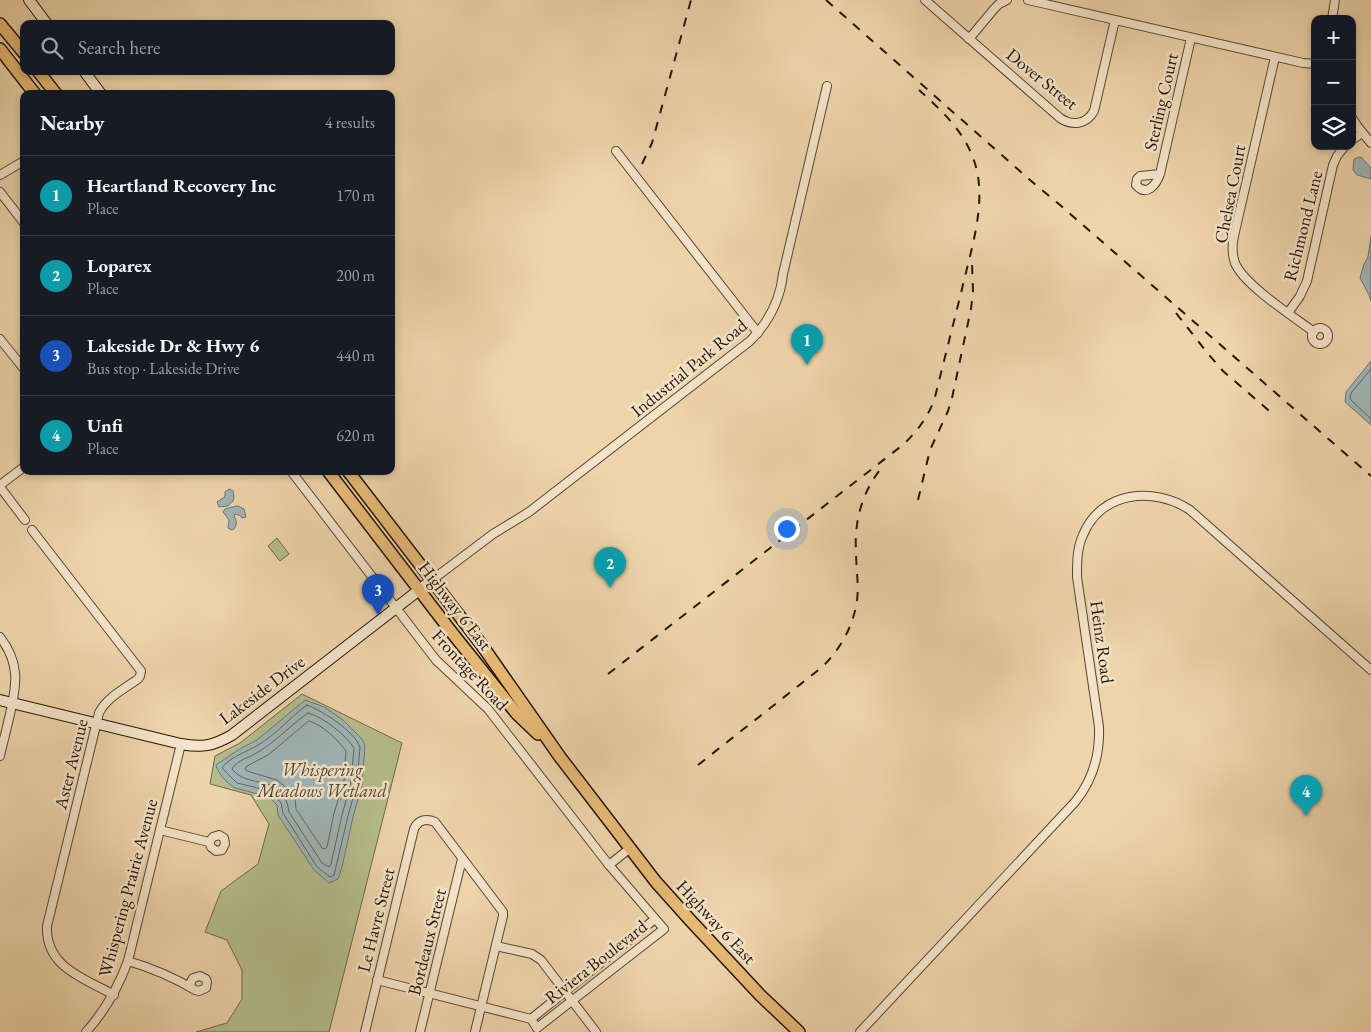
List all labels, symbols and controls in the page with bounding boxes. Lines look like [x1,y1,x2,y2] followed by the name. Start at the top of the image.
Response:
[1311,15,1356,150] map controls
[1311,15,1356,60] button: +
[20,20,395,75] search box
[38,34,66,62] icon: search
[78,35,160,60] text: Search here
[1002,43,1083,115] street label: Dover Street
[1138,50,1183,153] street label: Sterling Court
[1311,60,1356,105] button: −
[1311,105,1356,150] button: layers
[40,109,104,136] text: Nearby
[325,112,375,133] text: 4 results
[1209,142,1250,245] street label: Chelsea Court
[1278,168,1327,284] street label: Richmond Lane
[87,173,276,198] text: Heartland Recovery Inc
[52,185,60,206] text: 1
[336,185,375,206] text: 170 m
[87,198,119,219] text: Place
[87,253,152,278] text: Loparex
[52,265,60,286] text: 2
[336,265,375,286] text: 200 m
[87,278,119,299] text: Place
[626,313,752,422] street label: Industrial Park Road
[791,324,823,365] pin: 1
[87,333,259,358] text: Lakeside Dr & Hwy 6
[52,345,60,366] text: 3
[336,345,375,366] text: 440 m
[87,358,239,379] text: Bus stop · Lakeside Drive
[87,413,123,438] text: Unfi
[52,425,60,446] text: 4
[336,425,375,446] text: 620 m
[87,438,119,459] text: Place
[774,516,800,542] your location
[594,547,626,588] pin: 2
[413,557,498,655] street label: Highway 6 East
[362,574,394,615] pin: 3
[1085,599,1120,686] street label: Heinz Road
[427,624,514,716] street label: Frontage Road
[214,650,309,729] street label: Lakeside Drive
[48,716,93,812] street label: Aster Avenue
[256,758,387,802] park label: Whispering Meadows Wetland
[1290,775,1322,816] pin: 4
[93,796,162,980] street label: Whispering Prairie Avenue
[351,865,400,974] street label: Le Havre Street
[672,875,761,969] street label: Highway 6 East
[402,886,451,998] street label: Bordeaux Street
[540,914,652,1009] street label: Riviera Boulevard

